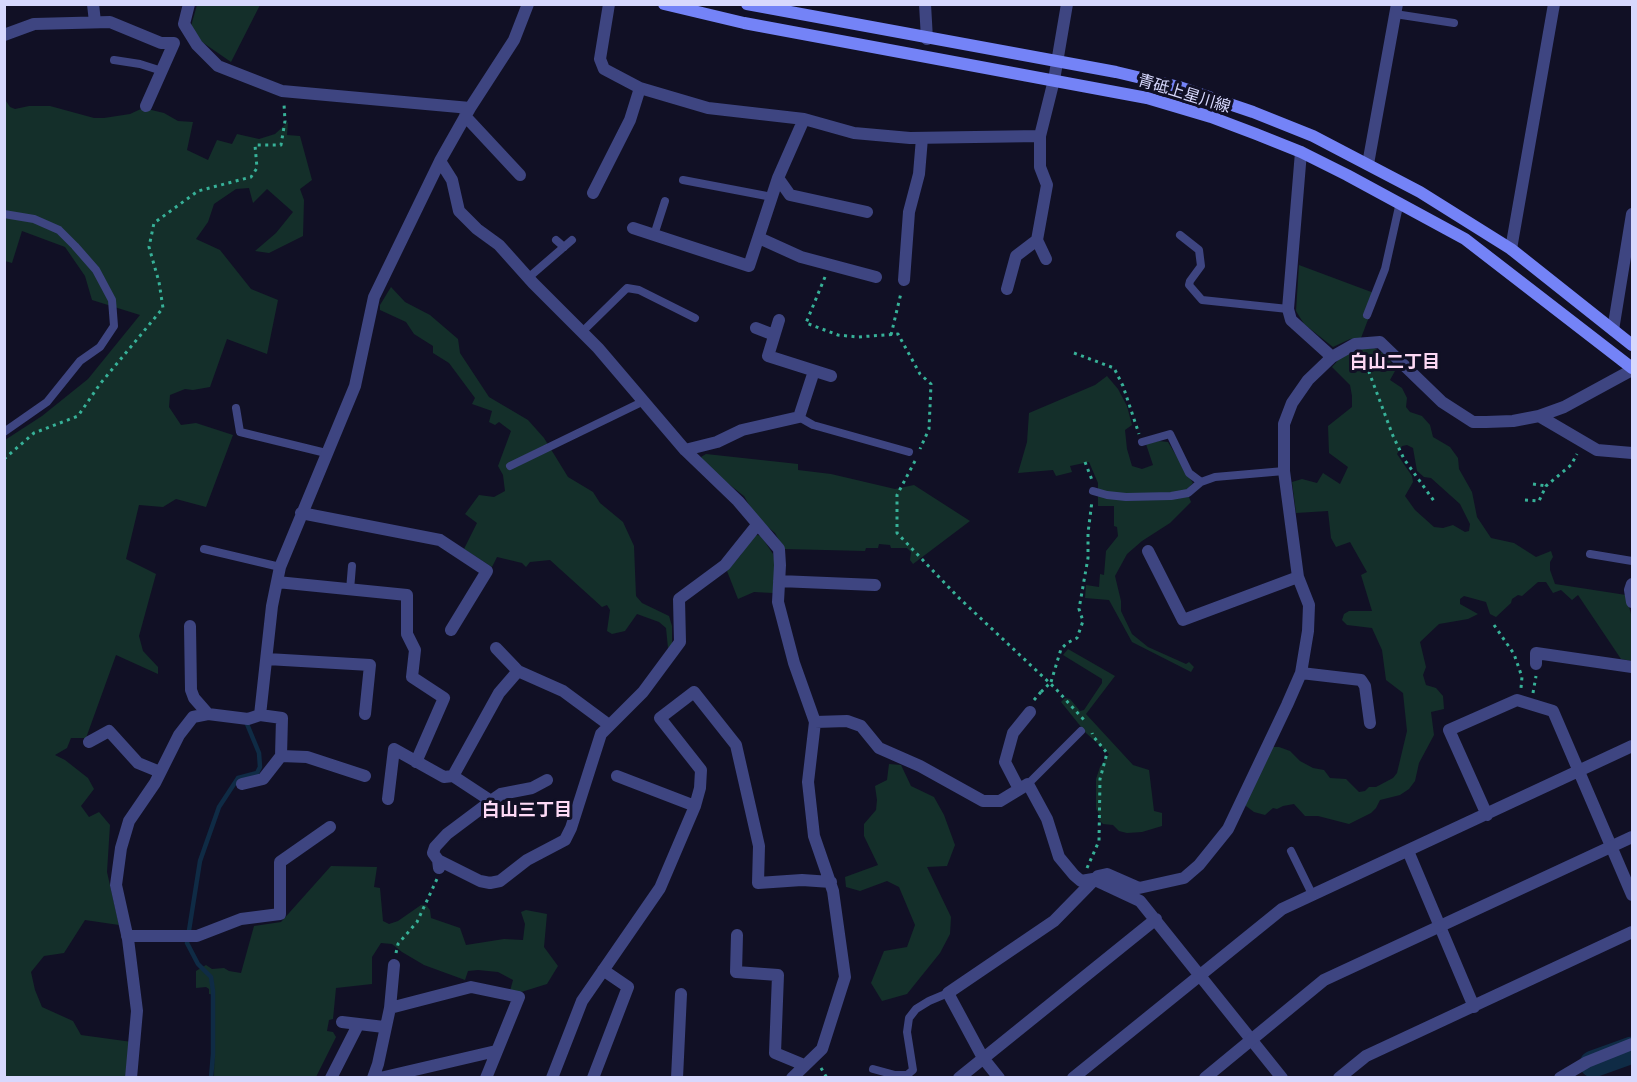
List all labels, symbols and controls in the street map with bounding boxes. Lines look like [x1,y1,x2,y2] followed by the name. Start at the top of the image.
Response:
[1135,71,1233,117] street label: 青砥上星川線
[1350,352,1440,374] district label: 白山二丁目
[482,800,572,822] district label: 白山三丁目

